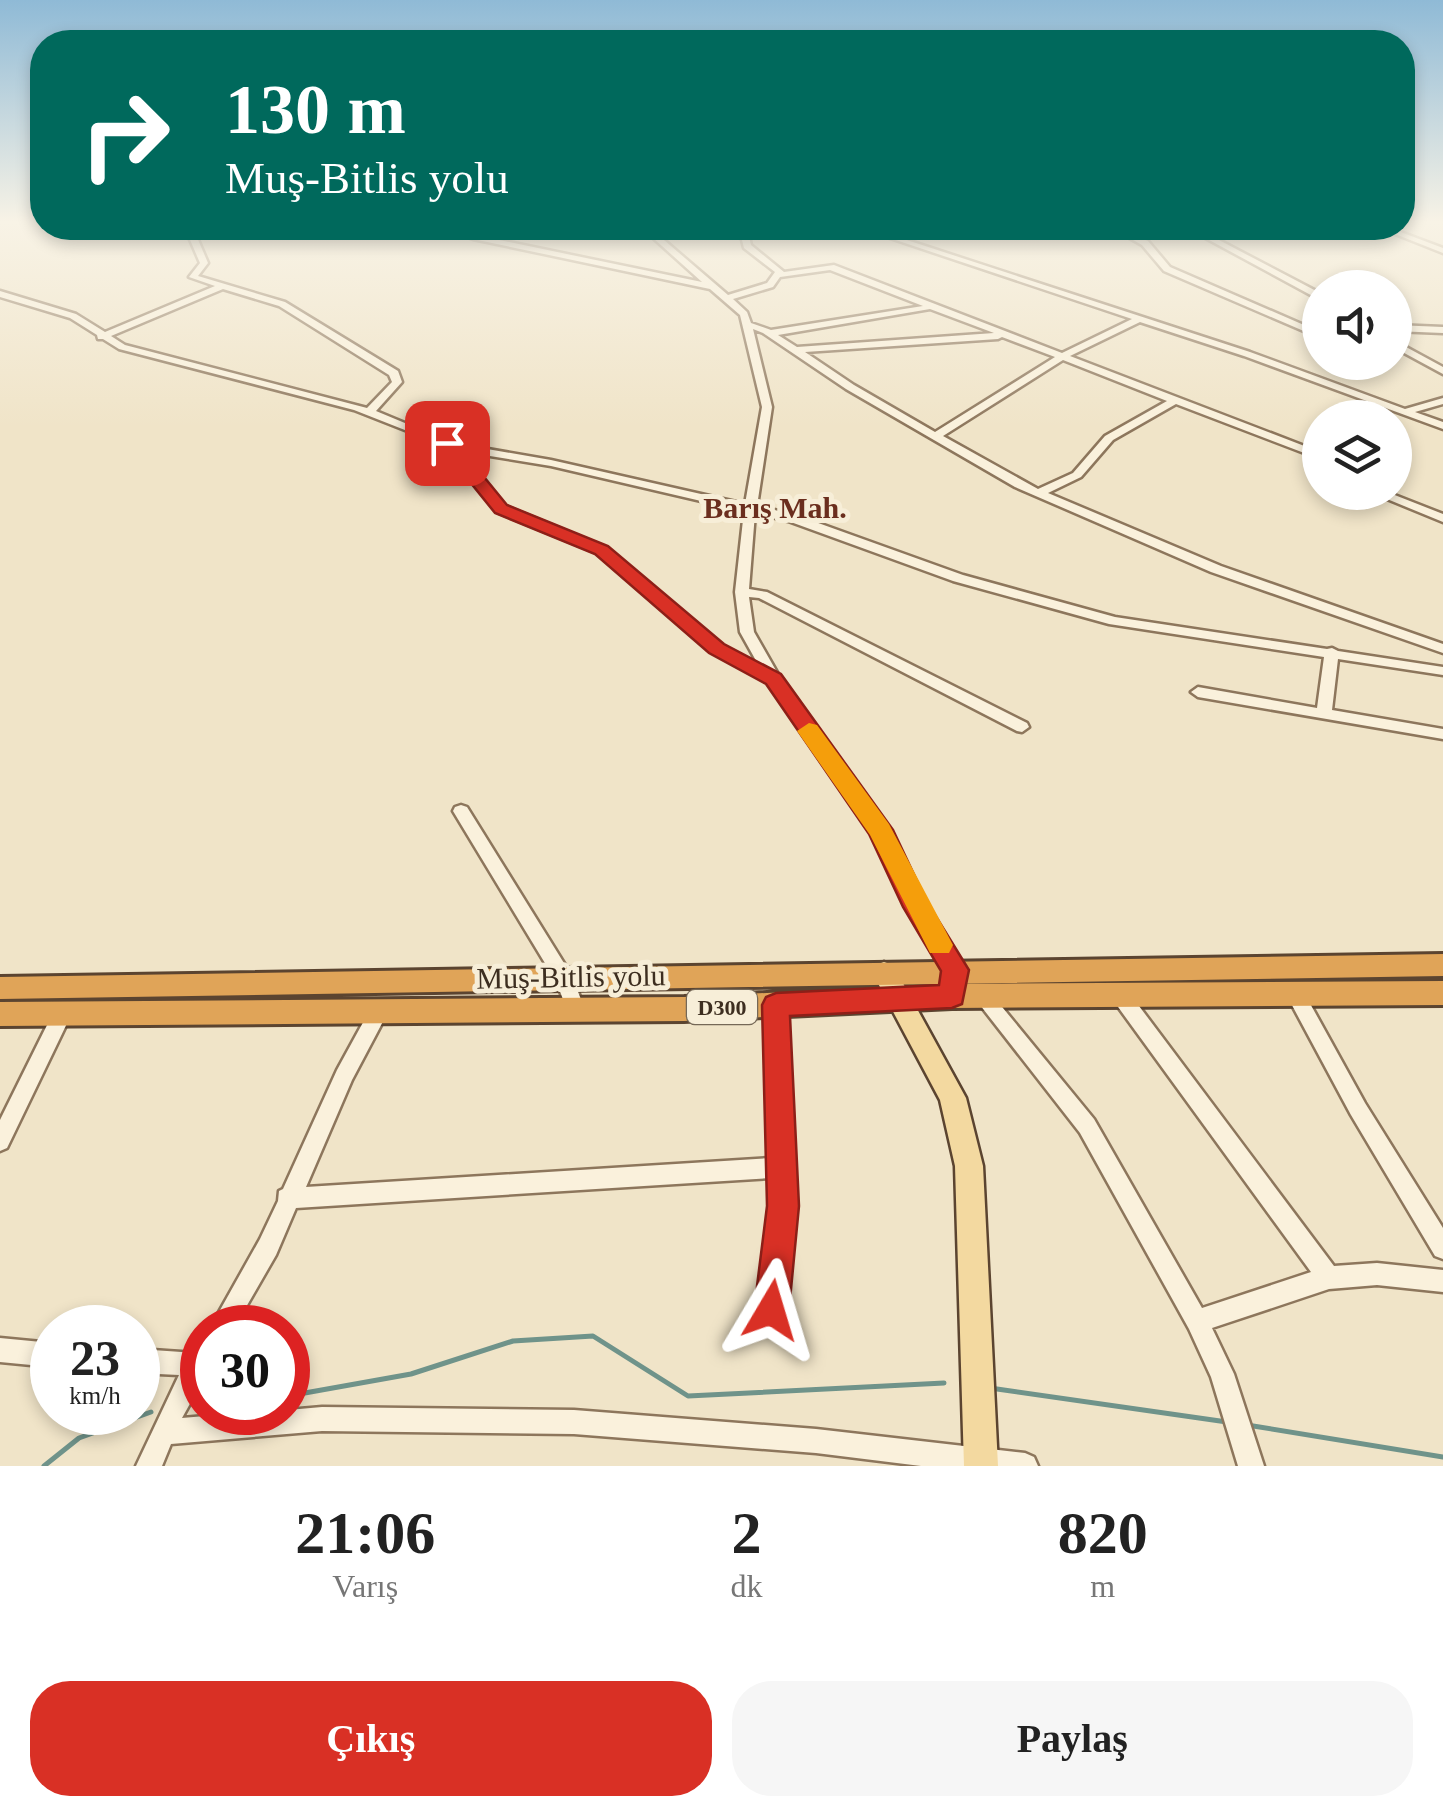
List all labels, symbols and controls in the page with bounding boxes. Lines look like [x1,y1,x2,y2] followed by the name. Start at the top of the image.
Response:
[60,70,190,200] icon: right
[225,71,406,148] text: 130 m
[225,153,509,203] text: Muş-Bitlis yolu
[1302,270,1412,510] map controls
[1302,270,1412,380] button: sound
[1302,400,1412,510] button: layers
[405,401,490,486] pin
[420,416,475,471] icon: arrive
[703,491,847,524] district label: Barış Mah.
[476,958,666,995] street label: Muş-Bitlis yolu
[687,990,757,1024] road number: D300
[719,1258,823,1362] position arrow
[180,1305,310,1435] speed limit sign: 30
[70,1330,120,1386] text: 23
[69,1382,121,1409] text: km/h
[295,1500,435,1566] text: 21:06
[731,1500,761,1566] text: 2
[1058,1500,1148,1566] text: 820
[332,1568,398,1604] text: Varış
[730,1568,762,1604] text: dk
[1090,1568,1115,1604] text: m
[30,1681,712,1796] button: Çıkış
[732,1681,1413,1796] button: Paylaş

